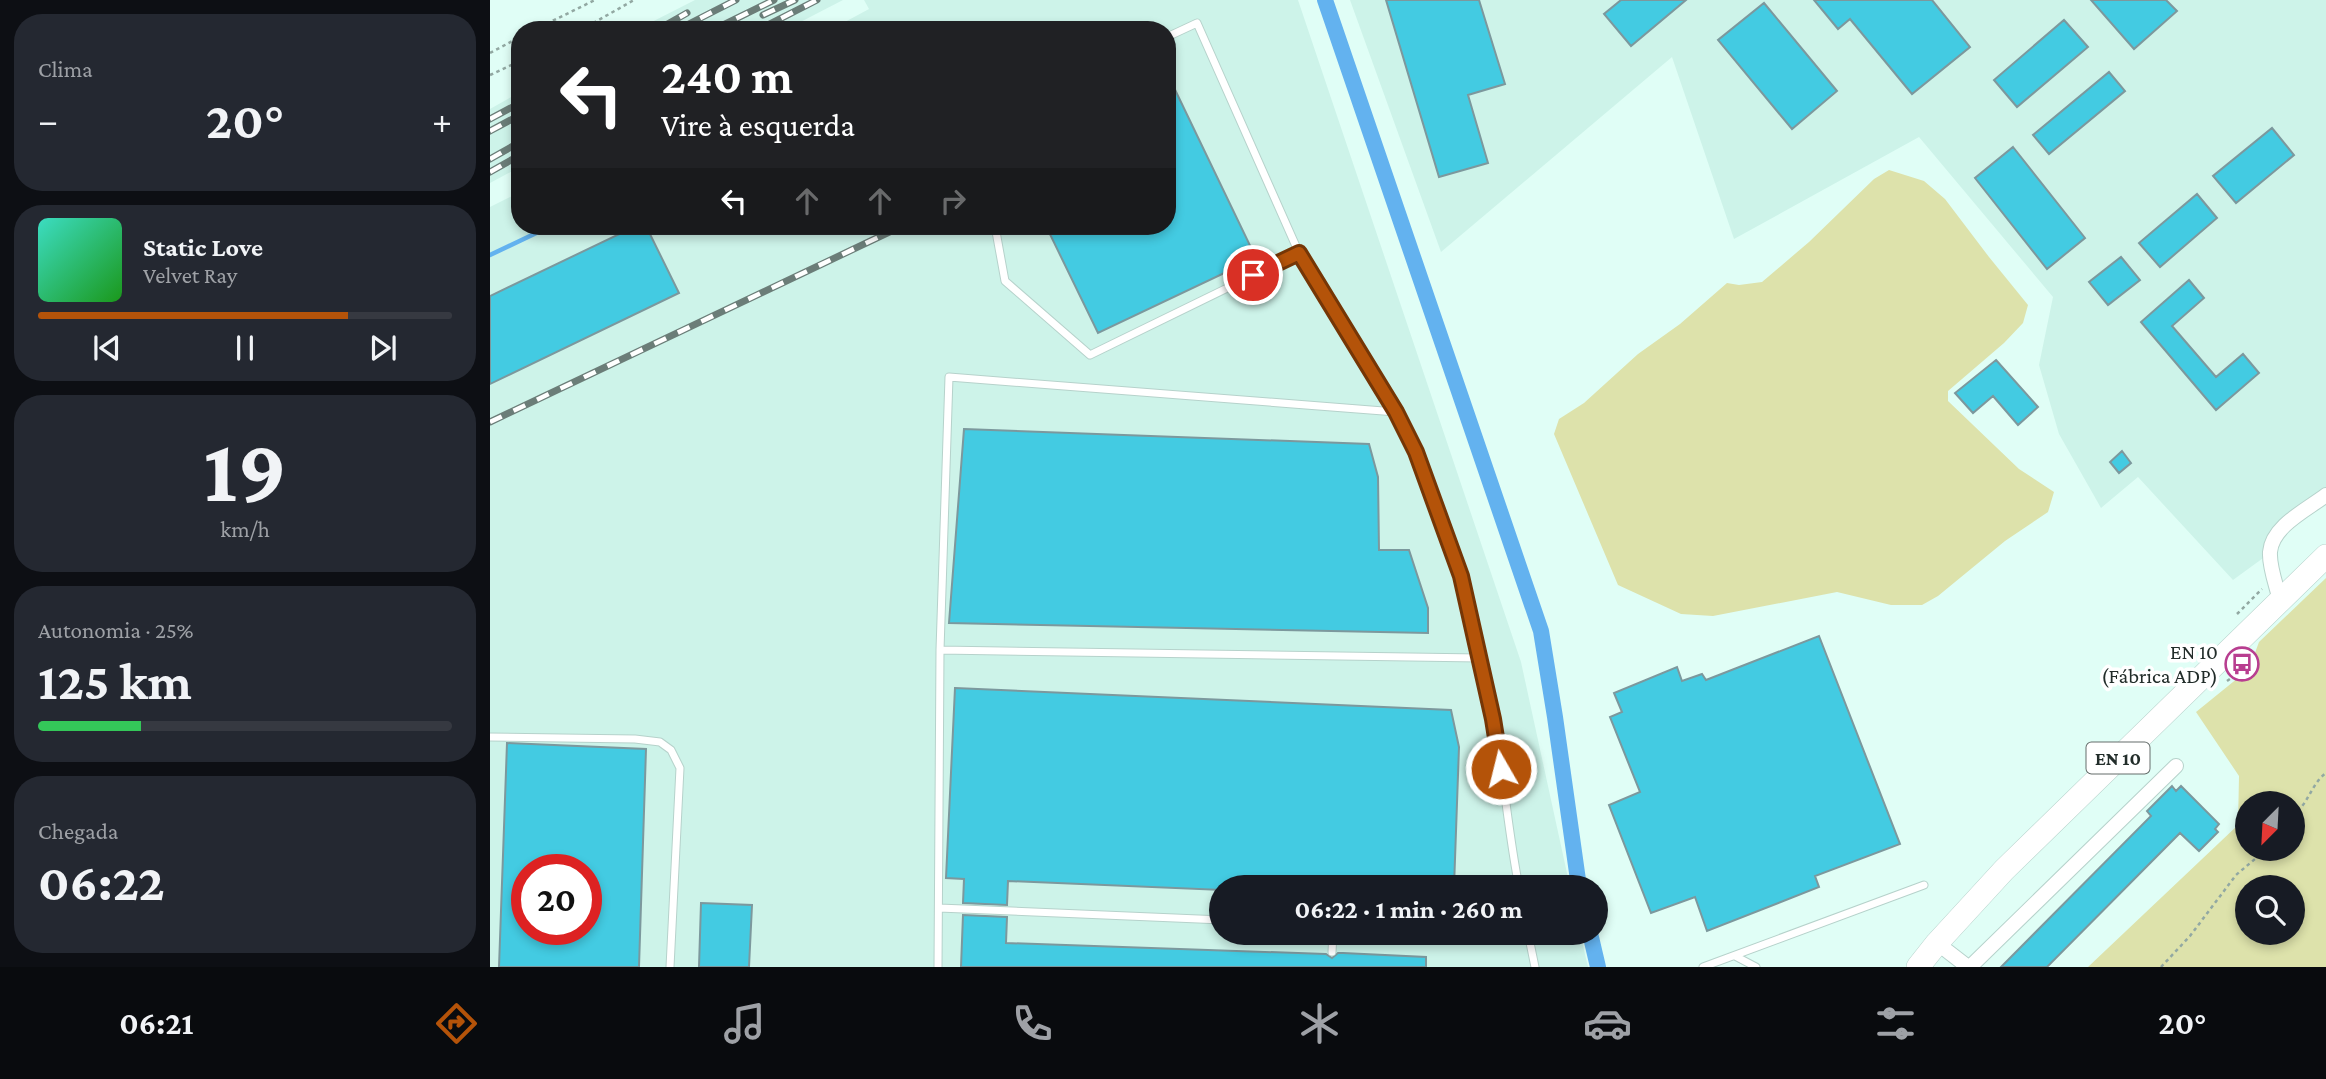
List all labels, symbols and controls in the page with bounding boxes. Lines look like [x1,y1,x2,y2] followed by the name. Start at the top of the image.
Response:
[546,49,637,140] icon: left
[661,49,793,104] text: 240 m
[38,56,93,82] text: Clima
[206,91,284,149] text: 20°
[38,99,58,141] text: −
[432,99,452,141] text: +
[661,107,855,143] text: Vire à esquerda
[715,182,753,220] icon: left
[788,182,826,220] icon: ahead
[861,182,899,220] icon: ahead
[934,182,972,220] icon: right
[143,233,263,262] text: Static Love
[1223,245,1283,305] pin
[1234,256,1272,294] icon: arrive
[143,262,237,288] text: Velvet Ray
[88,329,126,367] icon: previous
[226,329,264,367] icon: pause
[364,329,402,367] icon: next
[203,419,287,521] text: 19
[220,516,270,542] text: km/h
[38,617,194,643] text: Autonomia · 25%
[2101,640,2218,688] place label: EN 10 (Fábrica ADP)
[2223,645,2261,683] bus stop icon: EN 10 (Fábrica ADP)
[38,652,192,710] text: 125 km
[1464,732,1538,806] position arrow
[2086,743,2150,774] road number: EN 10
[2235,791,2305,861] north arrow
[2235,791,2305,945] map controls
[38,818,118,844] text: Chegada
[38,853,165,911] text: 06:22
[511,854,602,945] speed limit sign: 20
[2235,875,2305,945] button: search
[1295,895,1522,924] text: 06:22 · 1 min · 260 m
[432,999,481,1048] icon: directions
[720,999,769,1048] icon: music
[1008,999,1057,1048] icon: phone
[1295,999,1344,1048] icon: climate
[1583,999,1632,1048] icon: car
[1871,999,1920,1048] icon: filters
[119,1005,193,1041] text: 06:21
[2158,1005,2207,1041] text: 20°

